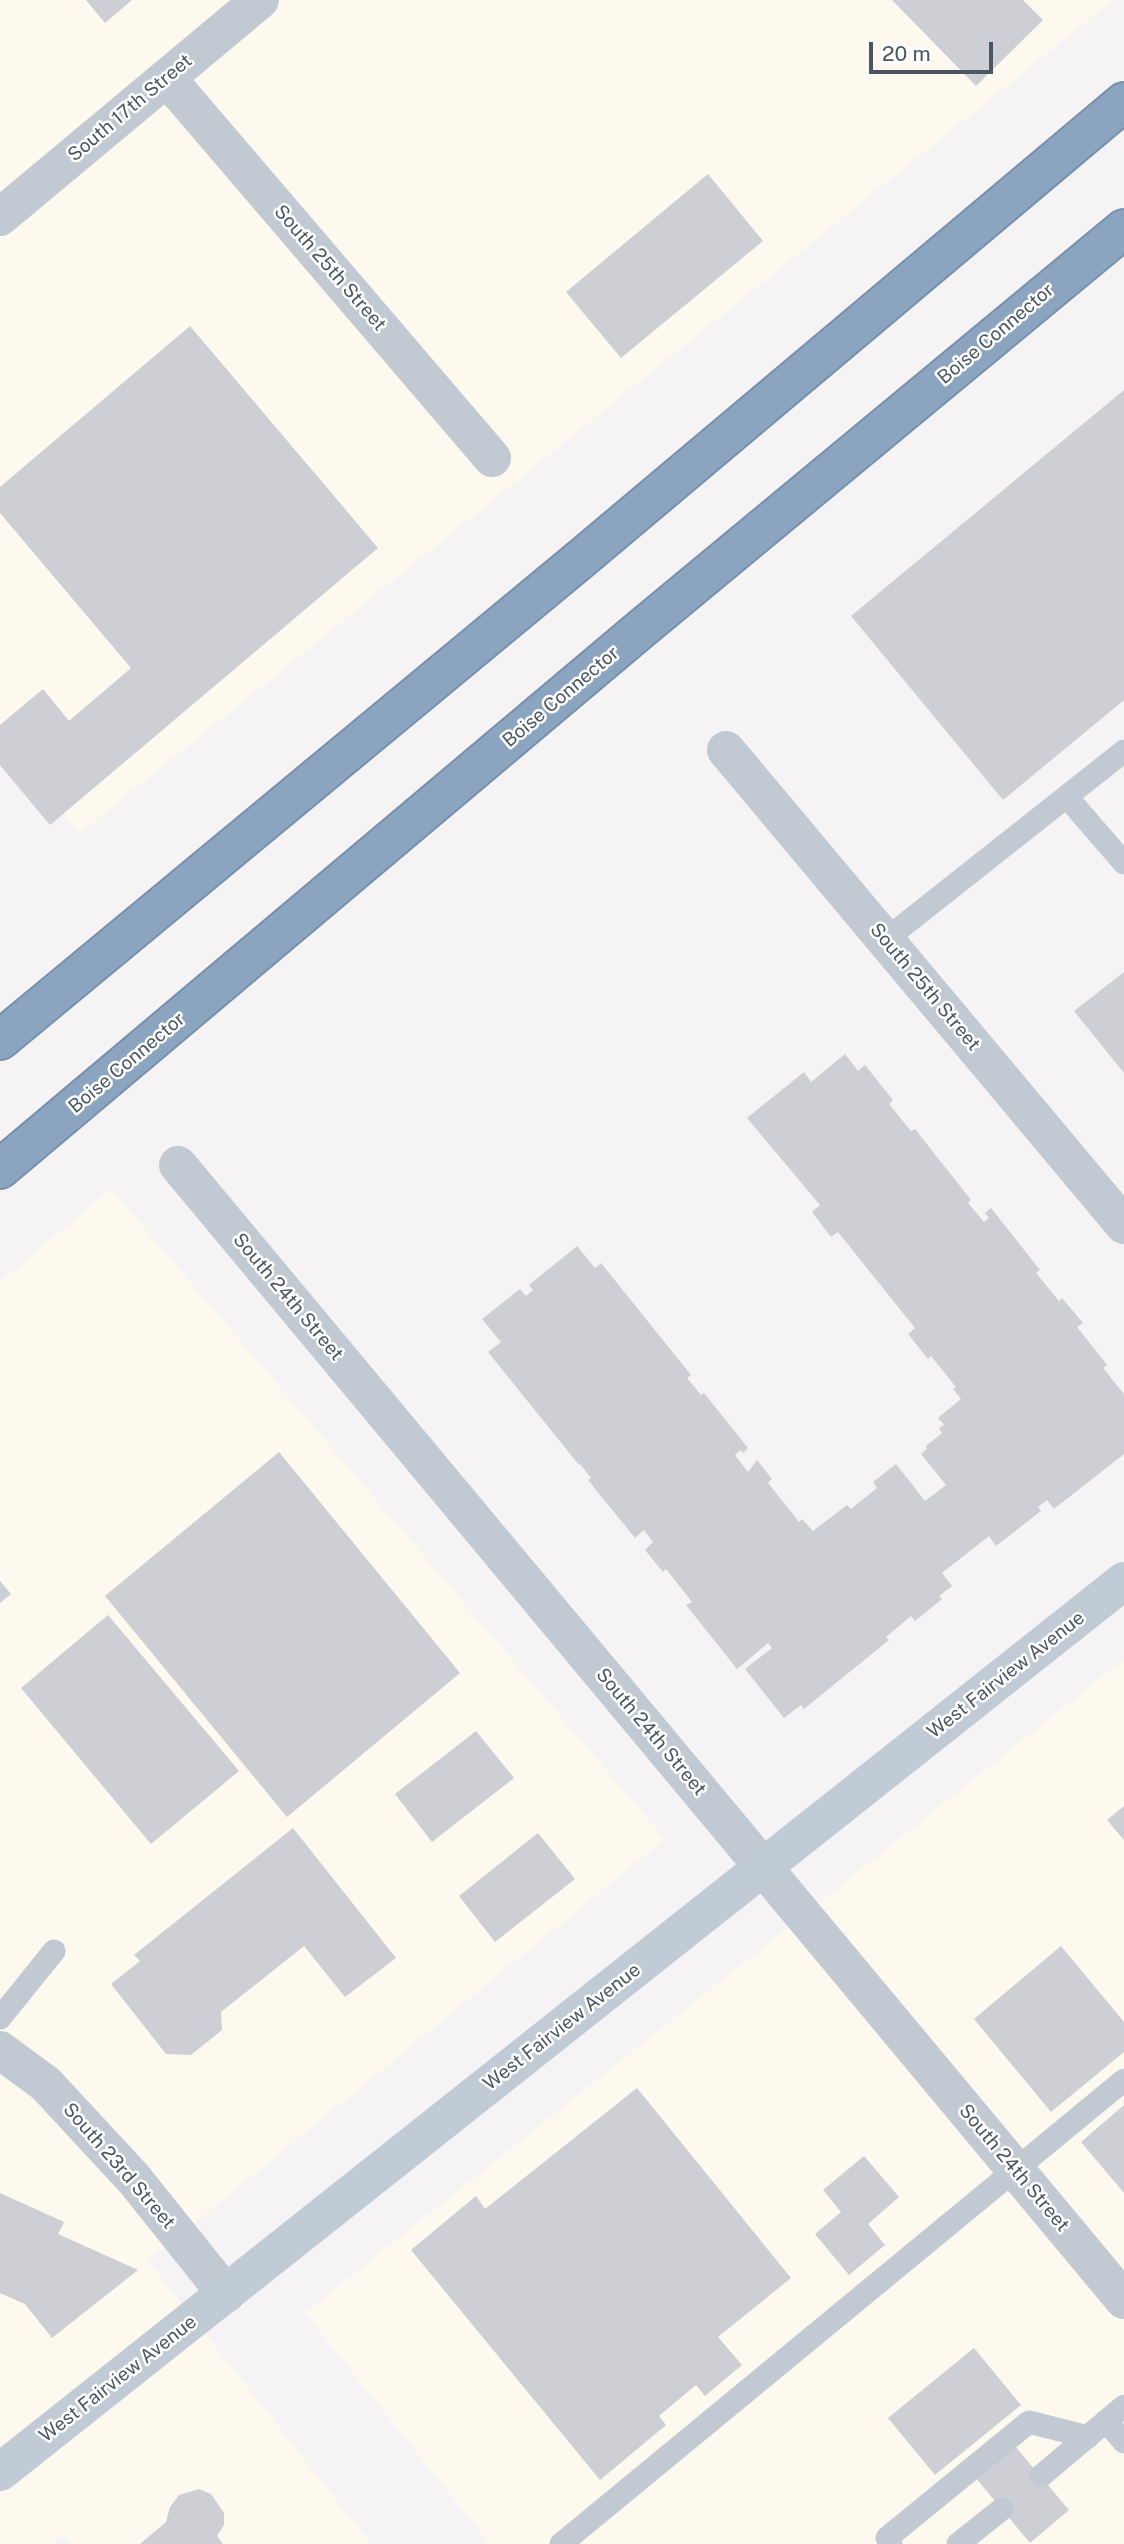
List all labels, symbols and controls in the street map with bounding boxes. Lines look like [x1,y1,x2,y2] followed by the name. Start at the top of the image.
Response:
[872,28,996,72] scale bar
[882,41,931,66] text: 20 m
[63,49,197,167] street label: South 17th Street
[269,200,391,336] street label: South 25th Street
[933,279,1059,389] street label: Boise Connector
[498,642,624,752] street label: Boise Connector
[865,919,985,1055] street label: South 25th Street
[64,1008,190,1118] street label: Boise Connector
[228,1229,348,1365] street label: South 24th Street
[923,1607,1089,1743] street label: West Fairview Avenue
[591,1664,711,1800] street label: South 24th Street
[479,1959,645,2095] street label: West Fairview Avenue
[58,2098,180,2234] street label: South 23rd Street
[954,2100,1074,2236] street label: South 24th Street
[35,2311,201,2447] street label: West Fairview Avenue

